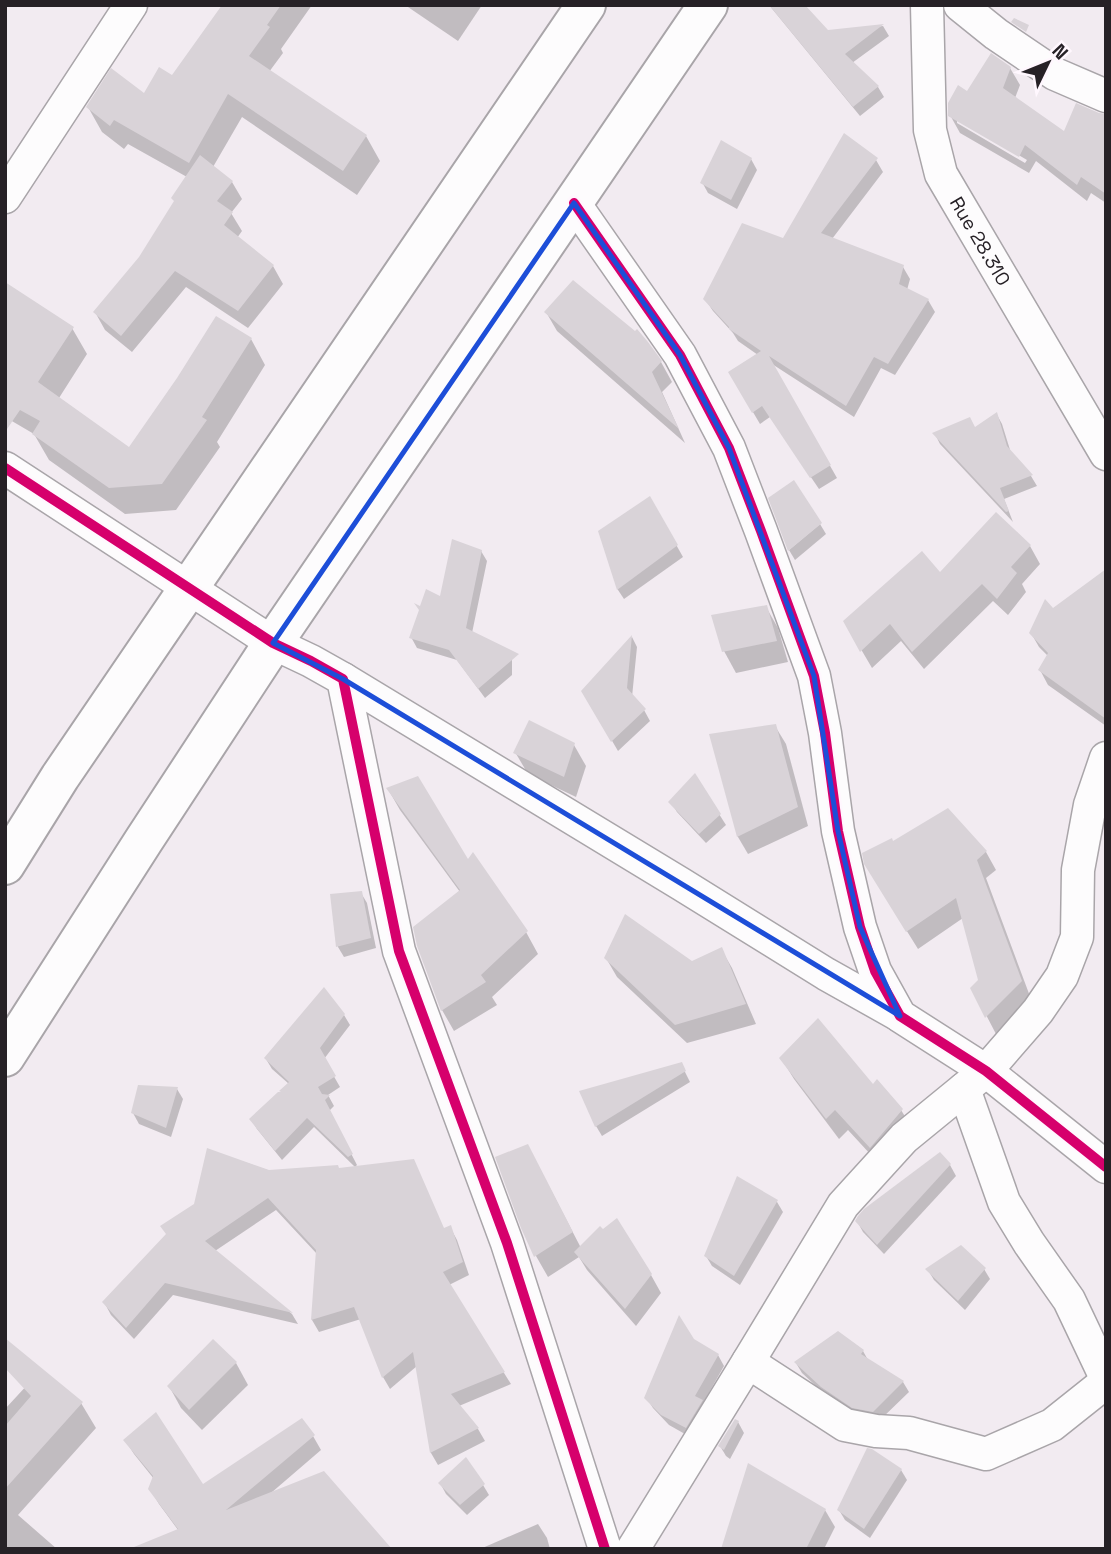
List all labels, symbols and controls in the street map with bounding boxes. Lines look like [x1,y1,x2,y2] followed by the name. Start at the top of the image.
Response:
[1013,28,1083,98] north arrow
[1047,39,1074,65] text: N
[944,192,1016,290] street label: Rue 28.310

